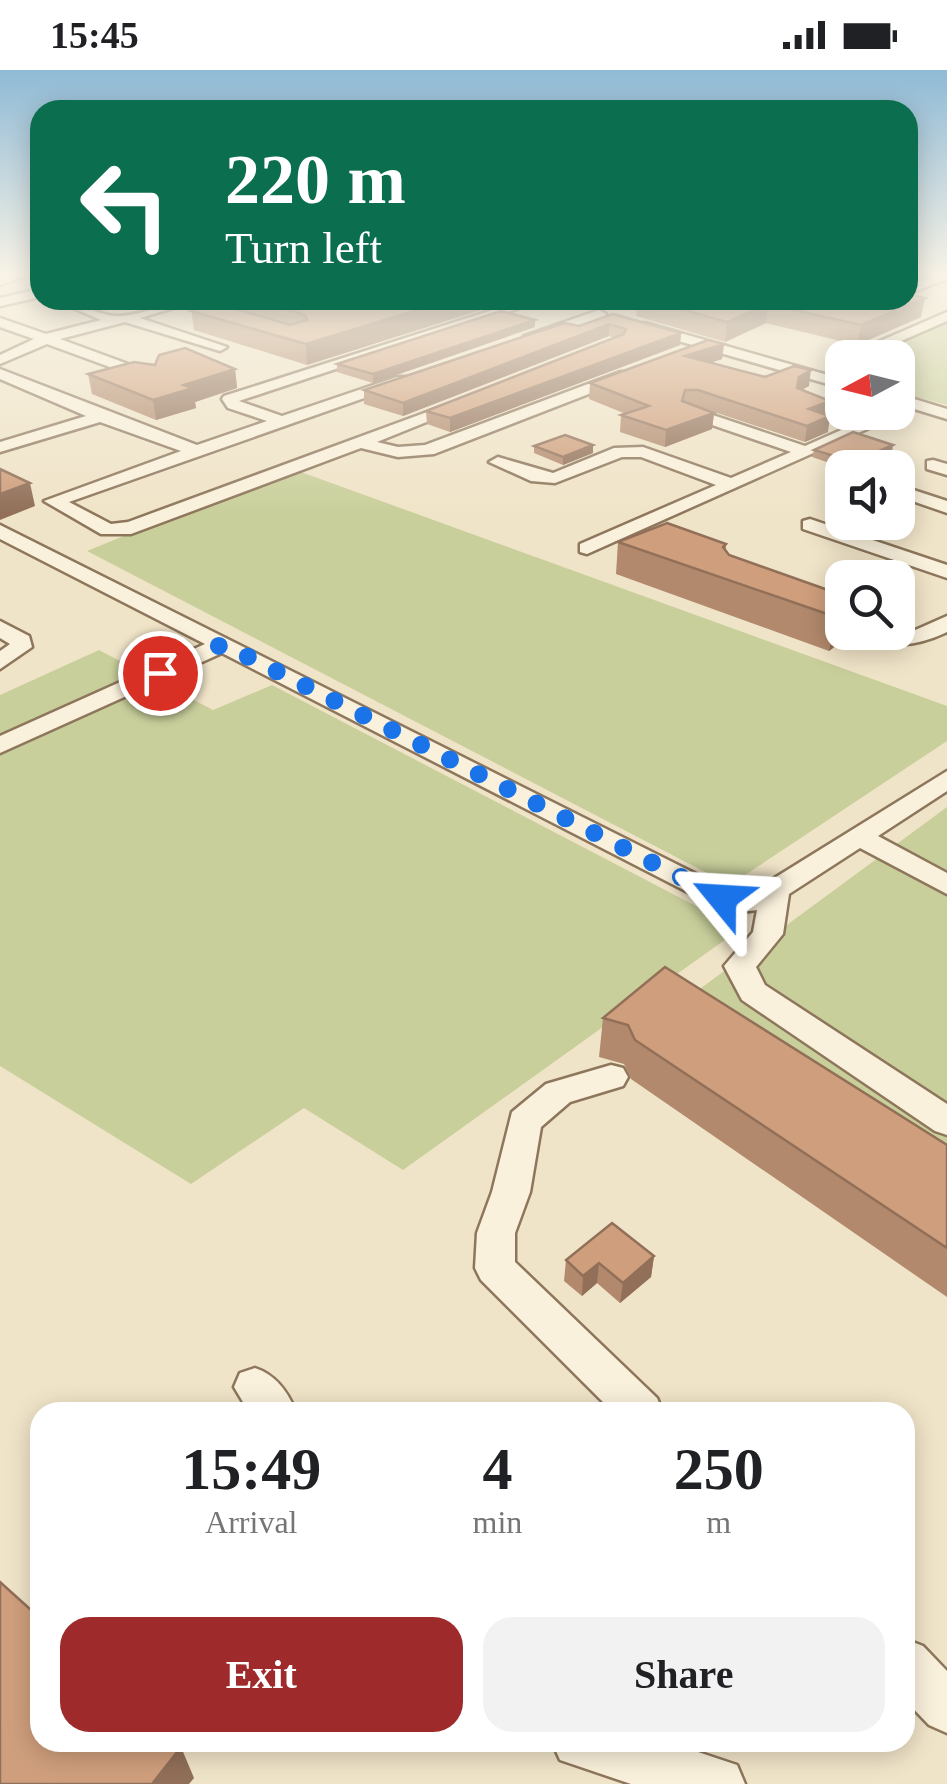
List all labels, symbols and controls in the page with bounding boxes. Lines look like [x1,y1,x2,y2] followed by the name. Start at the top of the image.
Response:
[50,14,139,56] text: 15:45
[60,140,190,270] icon: left
[225,141,406,218] text: 220 m
[225,223,382,273] text: Turn left
[825,340,915,430] north arrow
[825,340,915,650] map controls
[825,450,915,540] button: sound
[825,560,915,650] button: search
[118,631,203,716] pin
[133,646,188,701] icon: arrive
[670,846,774,950] position arrow
[181,1436,321,1502] text: 15:49
[482,1436,512,1502] text: 4
[674,1436,764,1502] text: 250
[205,1504,297,1540] text: Arrival
[473,1504,522,1540] text: min
[706,1504,731,1540] text: m
[60,1617,463,1732] button: Exit
[483,1617,885,1732] button: Share

